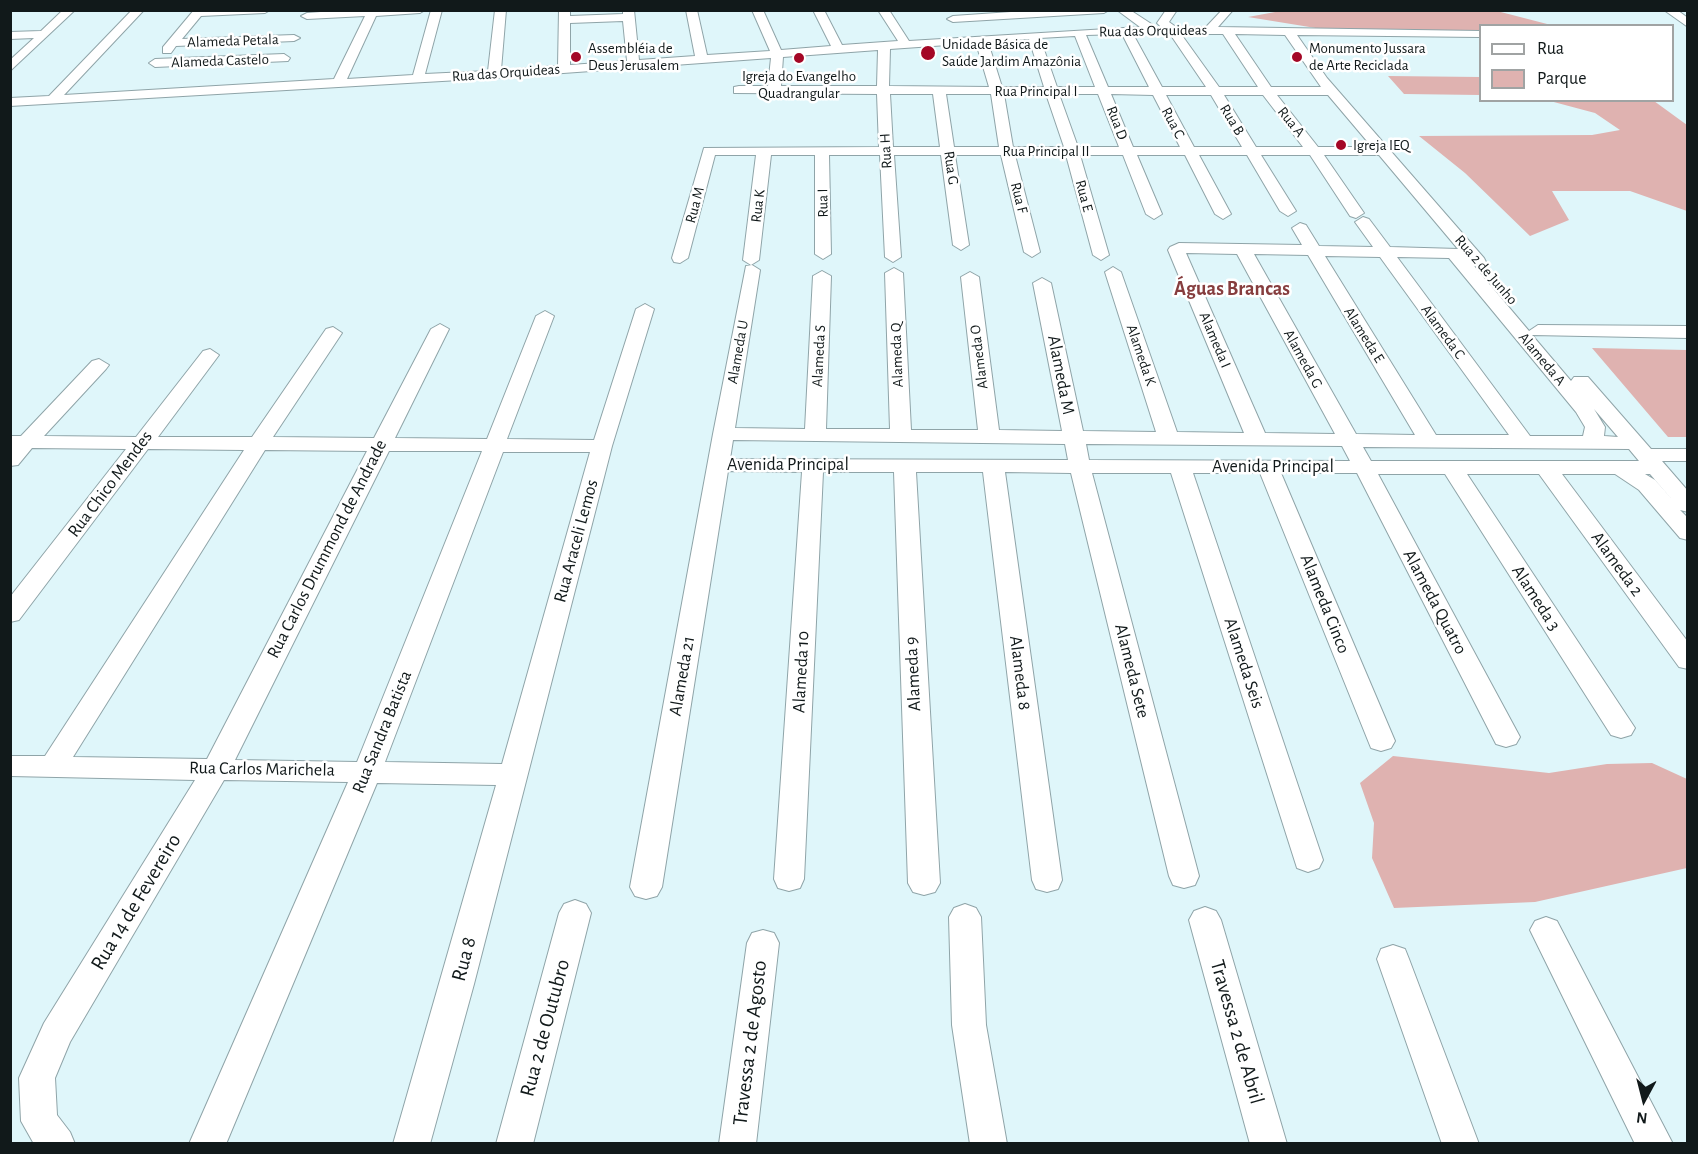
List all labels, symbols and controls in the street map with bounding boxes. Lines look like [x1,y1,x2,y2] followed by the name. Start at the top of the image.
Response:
[1099,21,1207,41] street label: Rua das Orquideas
[1479,24,1674,102] legend
[187,30,279,52] street label: Alameda Petala
[942,35,1081,70] place label: Unidade Básica de Saúde Jardim Amazônia
[588,39,679,74] place label: Assembléia de Deus Jerusalem
[1309,39,1426,74] place label: Monumento Jussara de Arte Reciclada
[1537,40,1564,58] text: Rua
[919,44,937,62] marker: Unidade Básica de Saúde Jardim Amazônia
[171,50,269,72] street label: Alameda Castelo
[569,50,583,64] marker: Assembléia de Deus Jerusalem
[1290,50,1304,64] marker: Monumento Jussara de Arte Reciclada
[792,51,806,65] marker: Igreja do Evangelho Quadrangular
[451,60,561,86] street label: Rua das Orquideas
[742,67,856,102] place label: Igreja do Evangelho Quadrangular
[1537,70,1586,88] text: Parque
[994,82,1078,100] street label: Rua Principal I
[1216,101,1248,139] street label: Rua B
[1273,103,1309,141] street label: Rua A
[1102,104,1132,142] street label: Rua D
[1157,104,1189,142] street label: Rua C
[876,133,896,169] street label: Rua H
[1353,136,1410,154] place label: Igreja IEQ
[1334,138,1348,152] marker: Igreja IEQ
[1002,142,1090,160] street label: Rua Principal II
[940,150,962,186] street label: Rua G
[1071,178,1097,214] street label: Rua E
[1006,180,1032,216] street label: Rua F
[682,185,708,225] street label: Rua M
[747,188,769,224] street label: Rua K
[814,188,832,218] street label: Rua I
[1451,231,1521,309] street label: Rua 2 de Junho
[1174,277,1290,301] district label: Águas Brancas
[1417,301,1469,363] street label: Alameda C
[1340,304,1388,366] street label: Alameda E
[1195,309,1235,371] street label: Alameda I
[724,319,752,385] street label: Alameda U
[887,322,907,388] street label: Alameda Q
[1122,322,1160,388] street label: Alameda K
[808,324,830,388] street label: Alameda S
[966,324,992,390] street label: Alameda O
[1280,327,1326,391] street label: Alameda G
[1515,329,1569,389] street label: Alameda A
[1043,333,1079,417] street label: Alameda M
[63,427,157,541] street label: Rua Chico Mendes
[262,436,392,662] street label: Rua Carlos Drummond de Andrade
[727,454,849,476] street label: Avenida Principal
[1212,456,1334,478] street label: Avenida Principal
[549,477,603,605] street label: Rua Araceli Lemos
[1586,528,1648,600] street label: Alameda 2
[1398,546,1472,658] street label: Alameda Quatro
[1295,551,1355,657] street label: Alameda Cinco
[1507,561,1565,635] street label: Alameda 3
[1219,615,1269,711] street label: Alameda Seis
[1110,622,1154,720] street label: Alameda Sete
[788,630,814,714] street label: Alameda 10
[664,634,700,718] street label: Alameda 21
[1005,635,1035,711] street label: Alameda 8
[900,636,926,712] street label: Alameda 9
[348,667,416,797] street label: Rua Sandra Batista
[189,757,335,781] street label: Rua Carlos Marichela
[85,829,187,975] street label: Rua 14 de Fevereiro
[446,934,482,984] street label: Rua 8
[515,957,575,1099] street label: Rua 2 de Outubro
[1204,957,1270,1107] street label: Travessa 2 de Abril
[727,959,773,1127] street label: Travessa 2 de Agosto
[1614,1070,1674,1130] north arrow
[1635,1109,1648,1126] text: N

